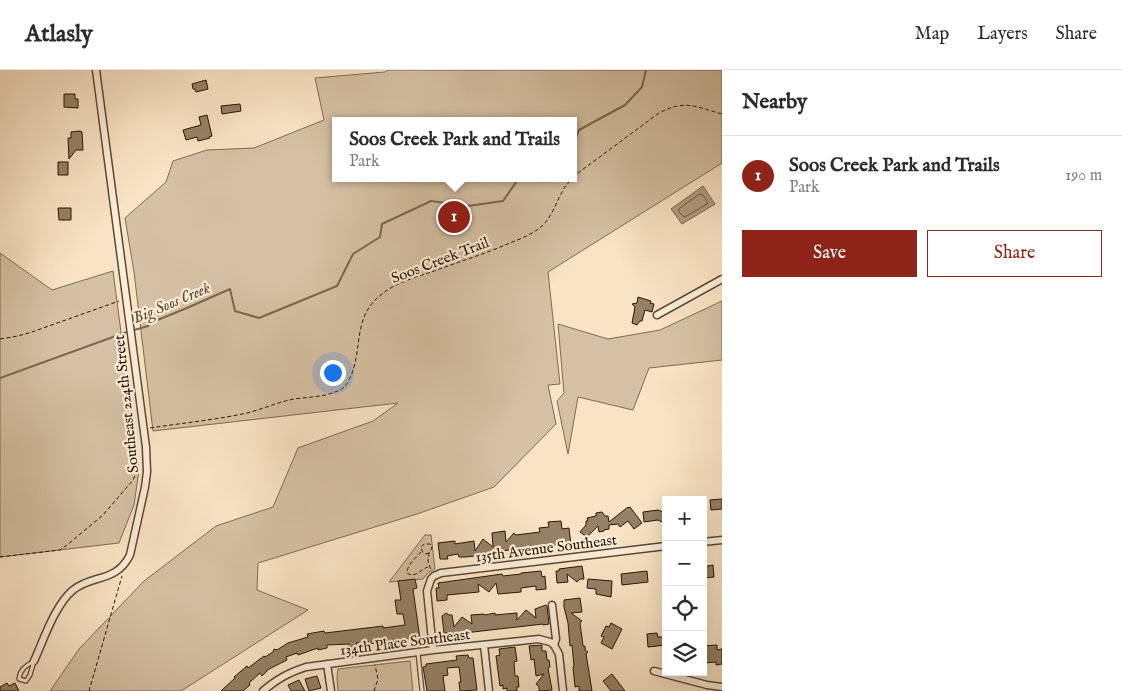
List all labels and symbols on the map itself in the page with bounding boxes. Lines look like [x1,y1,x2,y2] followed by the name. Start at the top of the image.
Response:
[438,198,470,236] pin: 1
[388,233,493,288] street label: Soos Creek Trail
[130,278,214,329] water label: Big Soos Creek
[110,334,143,474] street label: Southeast 224th Street
[320,360,346,386] your location
[474,530,618,567] street label: 135th Avenue Southeast
[339,625,471,660] street label: 134th Place Southeast

